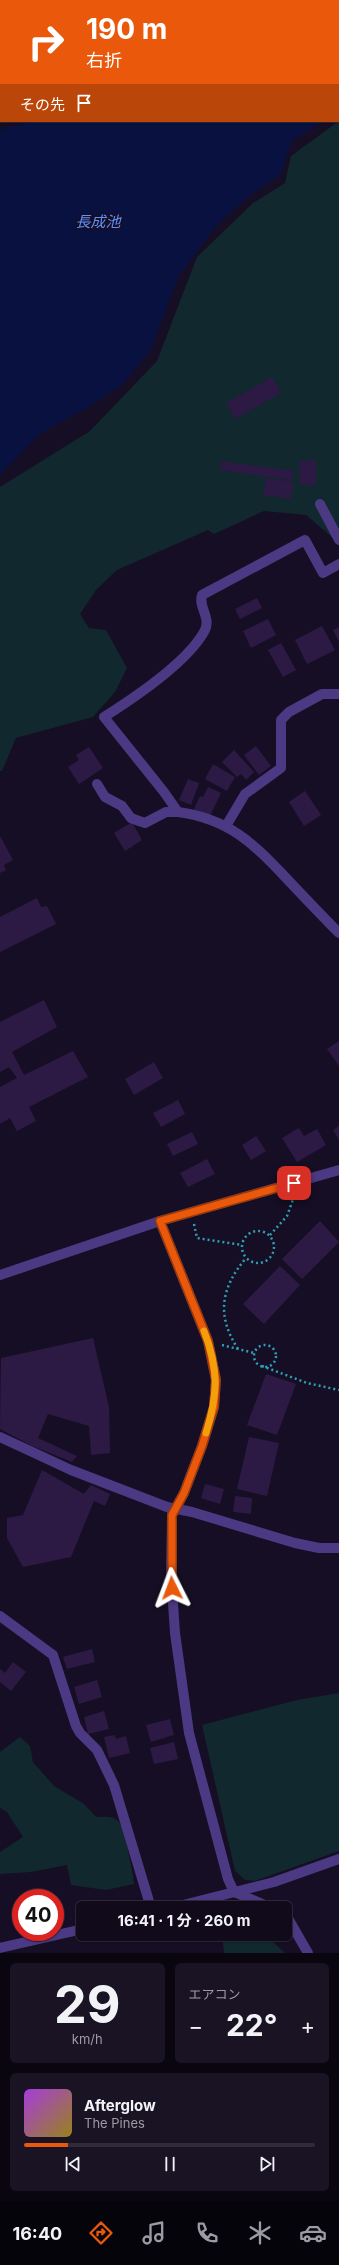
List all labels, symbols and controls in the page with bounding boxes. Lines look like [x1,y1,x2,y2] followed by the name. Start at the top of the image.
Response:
[86,12,167,46] text: 190 m
[20,16,72,68] icon: right
[86,50,122,71] text: 右折
[73,92,95,114] icon: arrive
[20,95,65,114] text: その先
[75,212,122,231] water label: 長成池
[277,1166,311,1200] pin
[283,1172,305,1194] icon: arrive
[151,1567,193,1609] position arrow
[12,1889,64,1941] speed limit sign: 40
[117,1911,251,1930] text: 16:41 · 1 分 · 260 m
[54,1973,121,2036] text: 29
[189,1986,241,2002] text: エアコン
[226,2007,278,2043] text: 22°
[189,2013,203,2039] text: −
[300,2013,315,2039] text: +
[72,2031,103,2047] text: km/h
[84,2096,156,2115] text: Afterglow
[84,2115,145,2131] text: The Pines
[62,2153,84,2175] icon: previous
[159,2153,181,2175] icon: pause
[256,2153,278,2175] icon: next
[87,2219,115,2247] icon: directions
[140,2219,168,2247] icon: music
[193,2219,221,2247] icon: phone
[246,2219,274,2247] icon: climate
[299,2219,327,2247] icon: car
[12,2223,62,2244] text: 16:40

